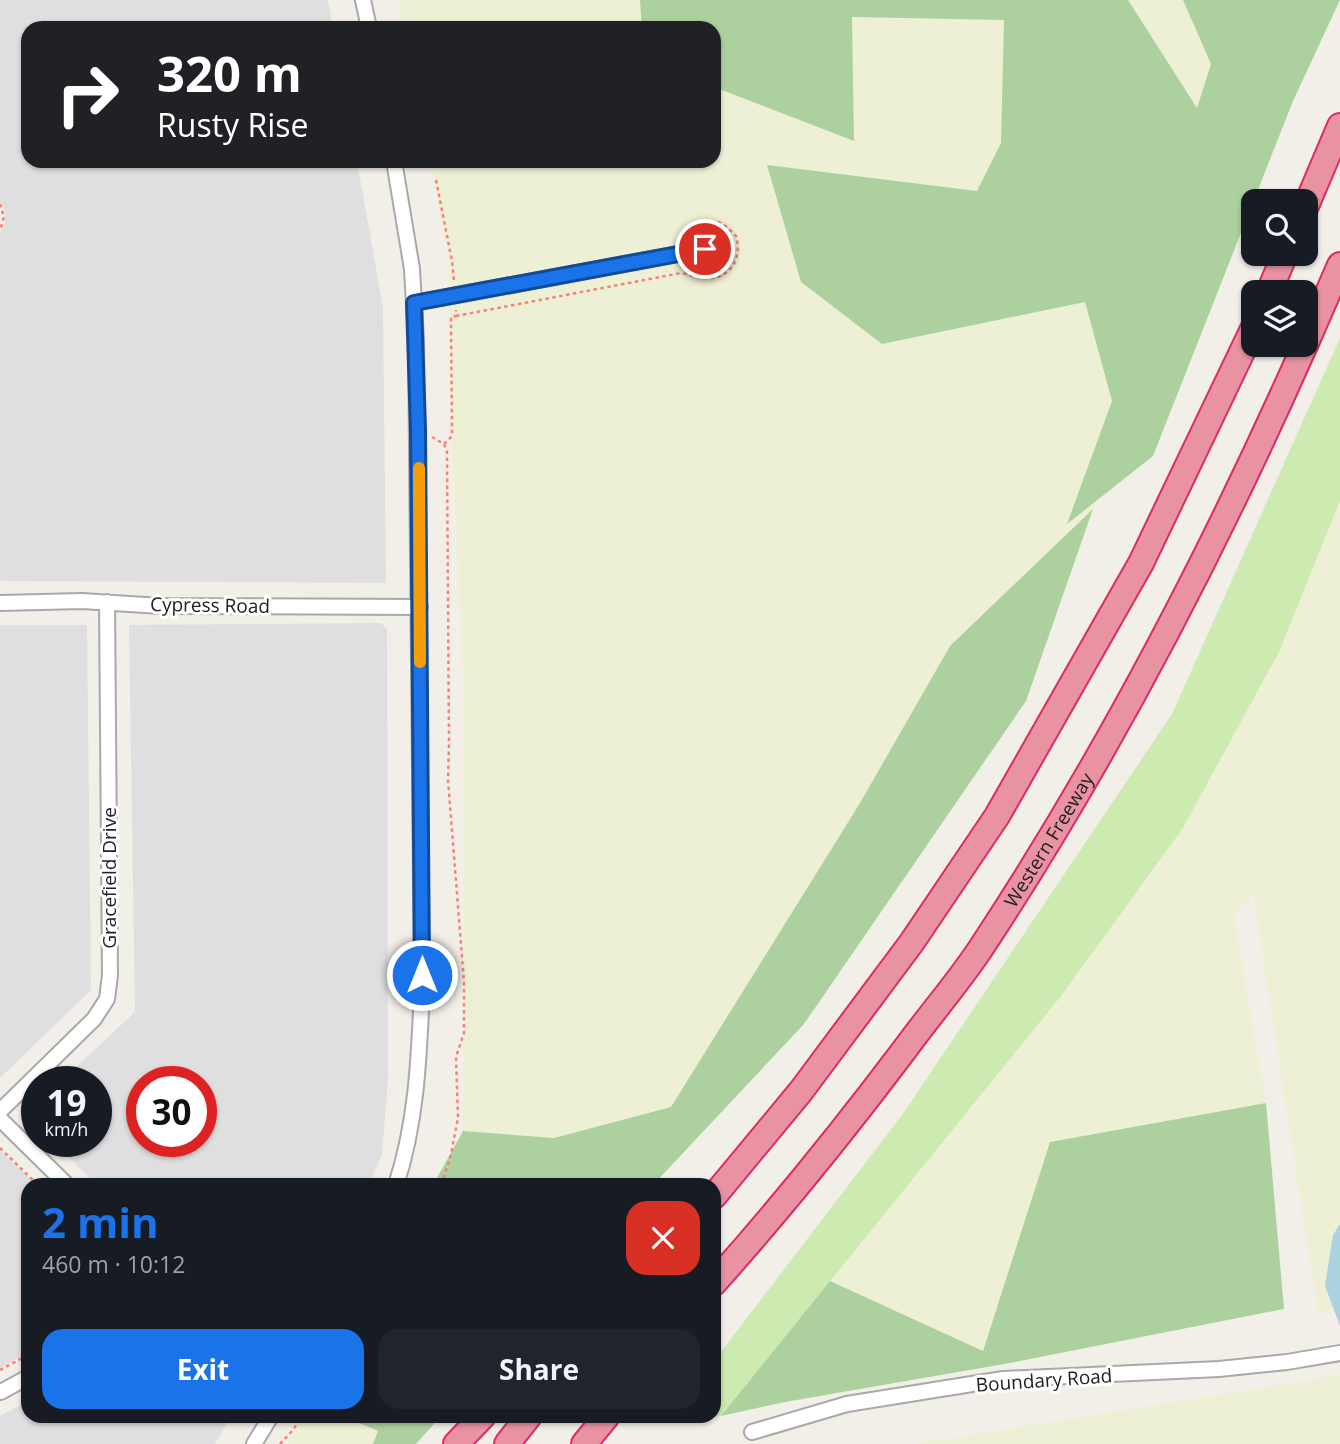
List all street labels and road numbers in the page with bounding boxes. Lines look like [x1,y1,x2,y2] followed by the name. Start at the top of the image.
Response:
[150,591,270,619] street label: Cypress Road
[998,768,1100,912] street label: Western Freeway
[96,807,122,949] street label: Gracefield Drive
[975,1362,1113,1398] street label: Boundary Road

